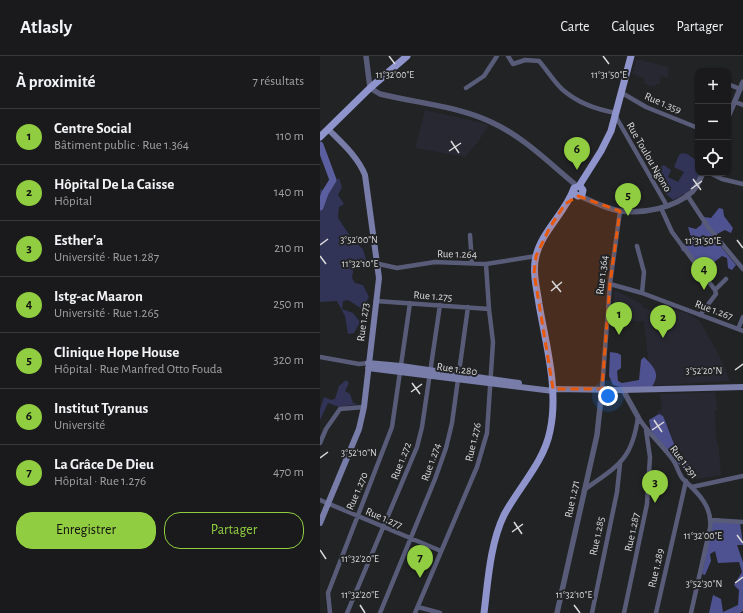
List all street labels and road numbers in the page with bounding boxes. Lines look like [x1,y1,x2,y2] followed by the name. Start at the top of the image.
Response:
[643,90,683,116] street label: Rue 1.359
[625,120,673,194] street label: Rue Toulou Ngono
[437,248,477,260] street label: Rue 1.264
[594,255,610,295] street label: Rue 1.364
[413,289,453,303] street label: Rue 1.275
[694,298,735,322] street label: Rue 1.267
[355,302,371,342] street label: Rue 1.273
[436,361,478,377] street label: Rue 1.280
[463,422,483,462] street label: Rue 1.276
[389,441,413,481] street label: Rue 1.272
[419,442,443,482] street label: Rue 1.274
[668,443,700,481] street label: Rue 1.291
[344,470,370,512] street label: Rue 1.270
[563,479,581,519] street label: Rue 1.271
[364,505,404,531] street label: Rue 1.277
[623,511,642,552] street label: Rue 1.287
[588,515,607,556] street label: Rue 1.285
[646,547,666,589] street label: Rue 1.289

